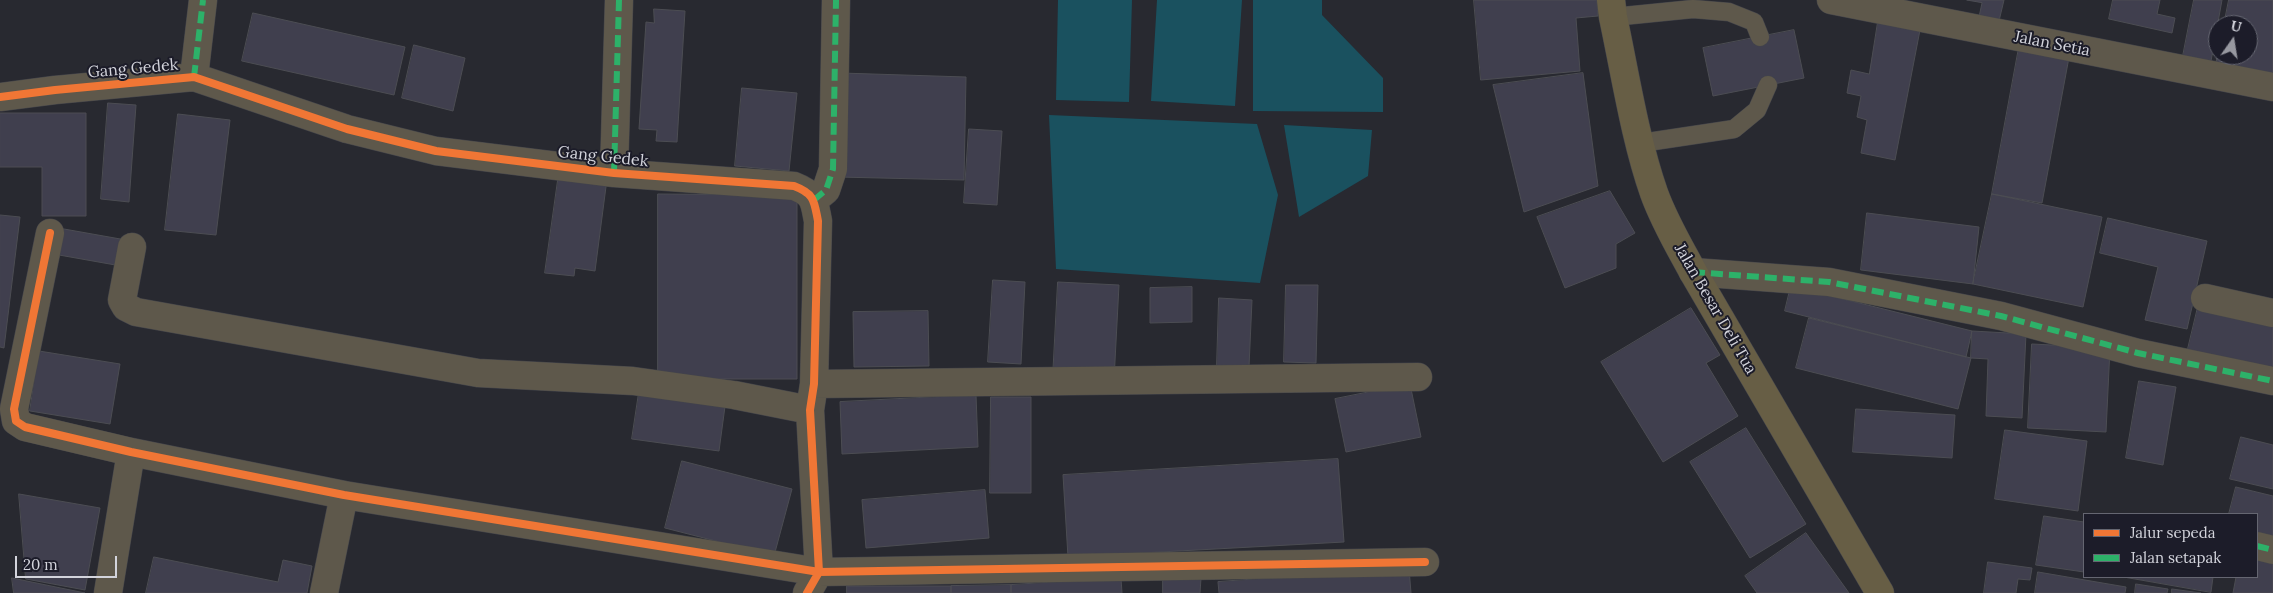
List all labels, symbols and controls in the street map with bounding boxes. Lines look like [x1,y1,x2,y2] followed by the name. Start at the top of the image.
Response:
[2208,15,2258,65] north arrow
[2229,16,2243,36] text: U
[2012,27,2092,61] street label: Jalan Setia
[87,55,179,83] street label: Gang Gedek
[557,143,649,171] street label: Gang Gedek
[1670,240,1760,378] street label: Jalan Besar Deli Tua
[2083,513,2258,578] legend
[2130,523,2215,542] text: Jalur sepeda
[18,546,120,578] scale bar
[2130,548,2221,567] text: Jalan setapak
[23,555,58,574] text: 20 m

